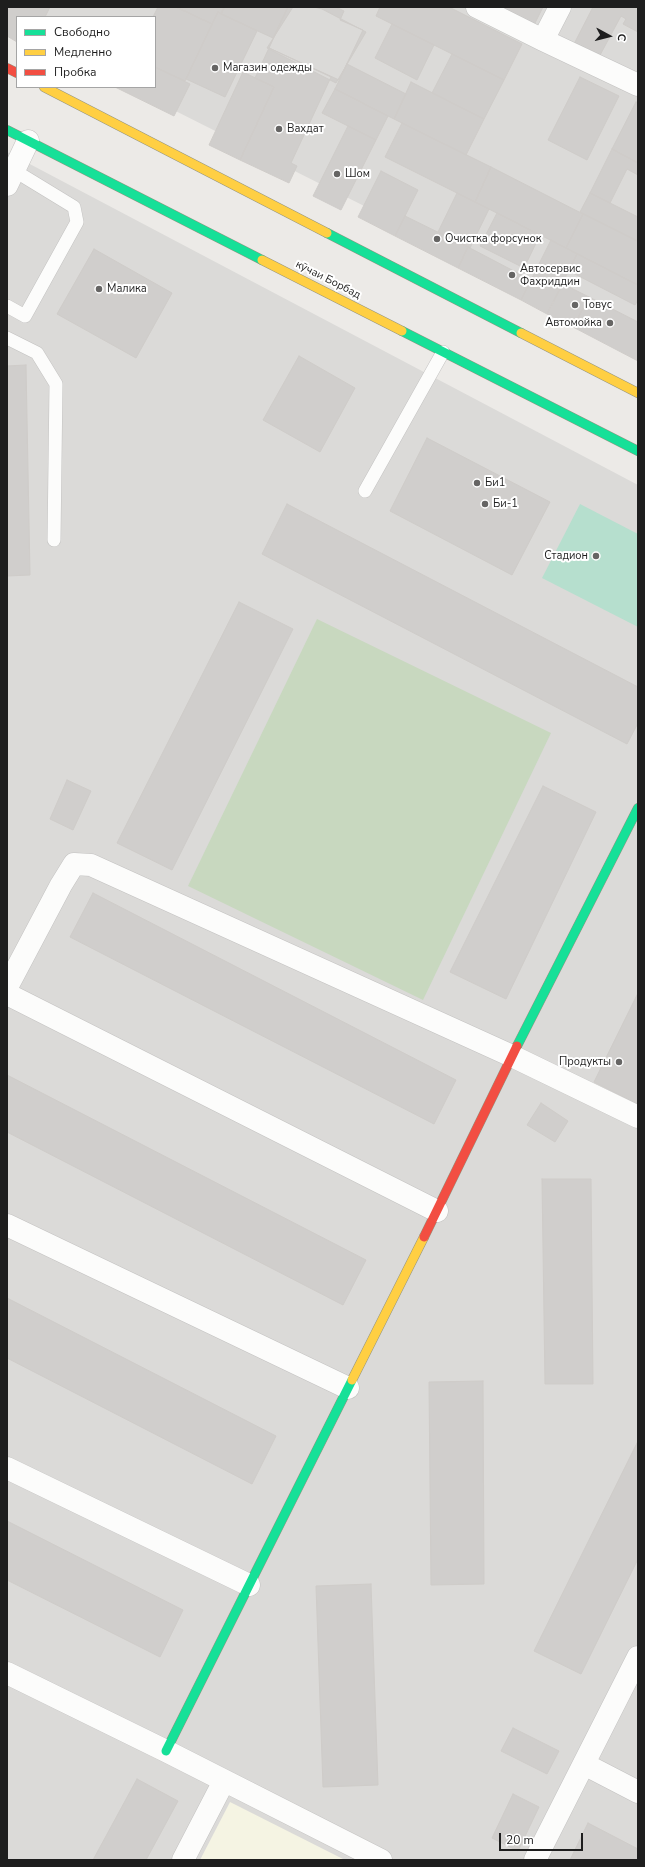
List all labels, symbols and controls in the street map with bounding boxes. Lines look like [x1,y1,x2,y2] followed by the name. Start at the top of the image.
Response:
[16,16,156,88] legend
[589,16,629,56] north arrow
[54,24,110,40] text: Свободно
[614,33,629,42] text: С
[54,44,112,60] text: Медленно
[223,61,312,75] place label: Магазин одежды
[210,63,220,73] marker: Магазин одежды
[54,64,97,80] text: Пробка
[287,122,324,136] place label: Вахдат
[274,124,284,134] marker: Вахдат
[345,167,370,181] place label: Шом
[332,169,342,179] marker: Шом
[445,232,541,246] place label: Очистка форсунок
[432,234,442,244] marker: Очистка форсунок
[293,258,363,302] street label: кӯчаи Борбад
[520,262,581,288] place label: Автосервис Фахриддин
[507,270,517,280] marker: Автосервис Фахриддин
[107,282,147,296] place label: Малика
[94,284,104,294] marker: Малика
[583,298,612,312] place label: Товус
[570,300,580,310] marker: Товус
[545,316,602,330] place label: Автомойка
[605,318,615,328] marker: Автомойка
[485,476,505,490] place label: Би1
[472,478,482,488] marker: Би1
[493,497,518,511] place label: Би-1
[480,499,490,509] marker: Би-1
[544,549,588,563] place label: Стадион
[591,551,601,561] marker: Стадион
[559,1055,611,1069] place label: Продукты
[614,1057,624,1067] marker: Продукты
[501,1825,585,1851] scale bar
[506,1832,534,1848] text: 20 m

